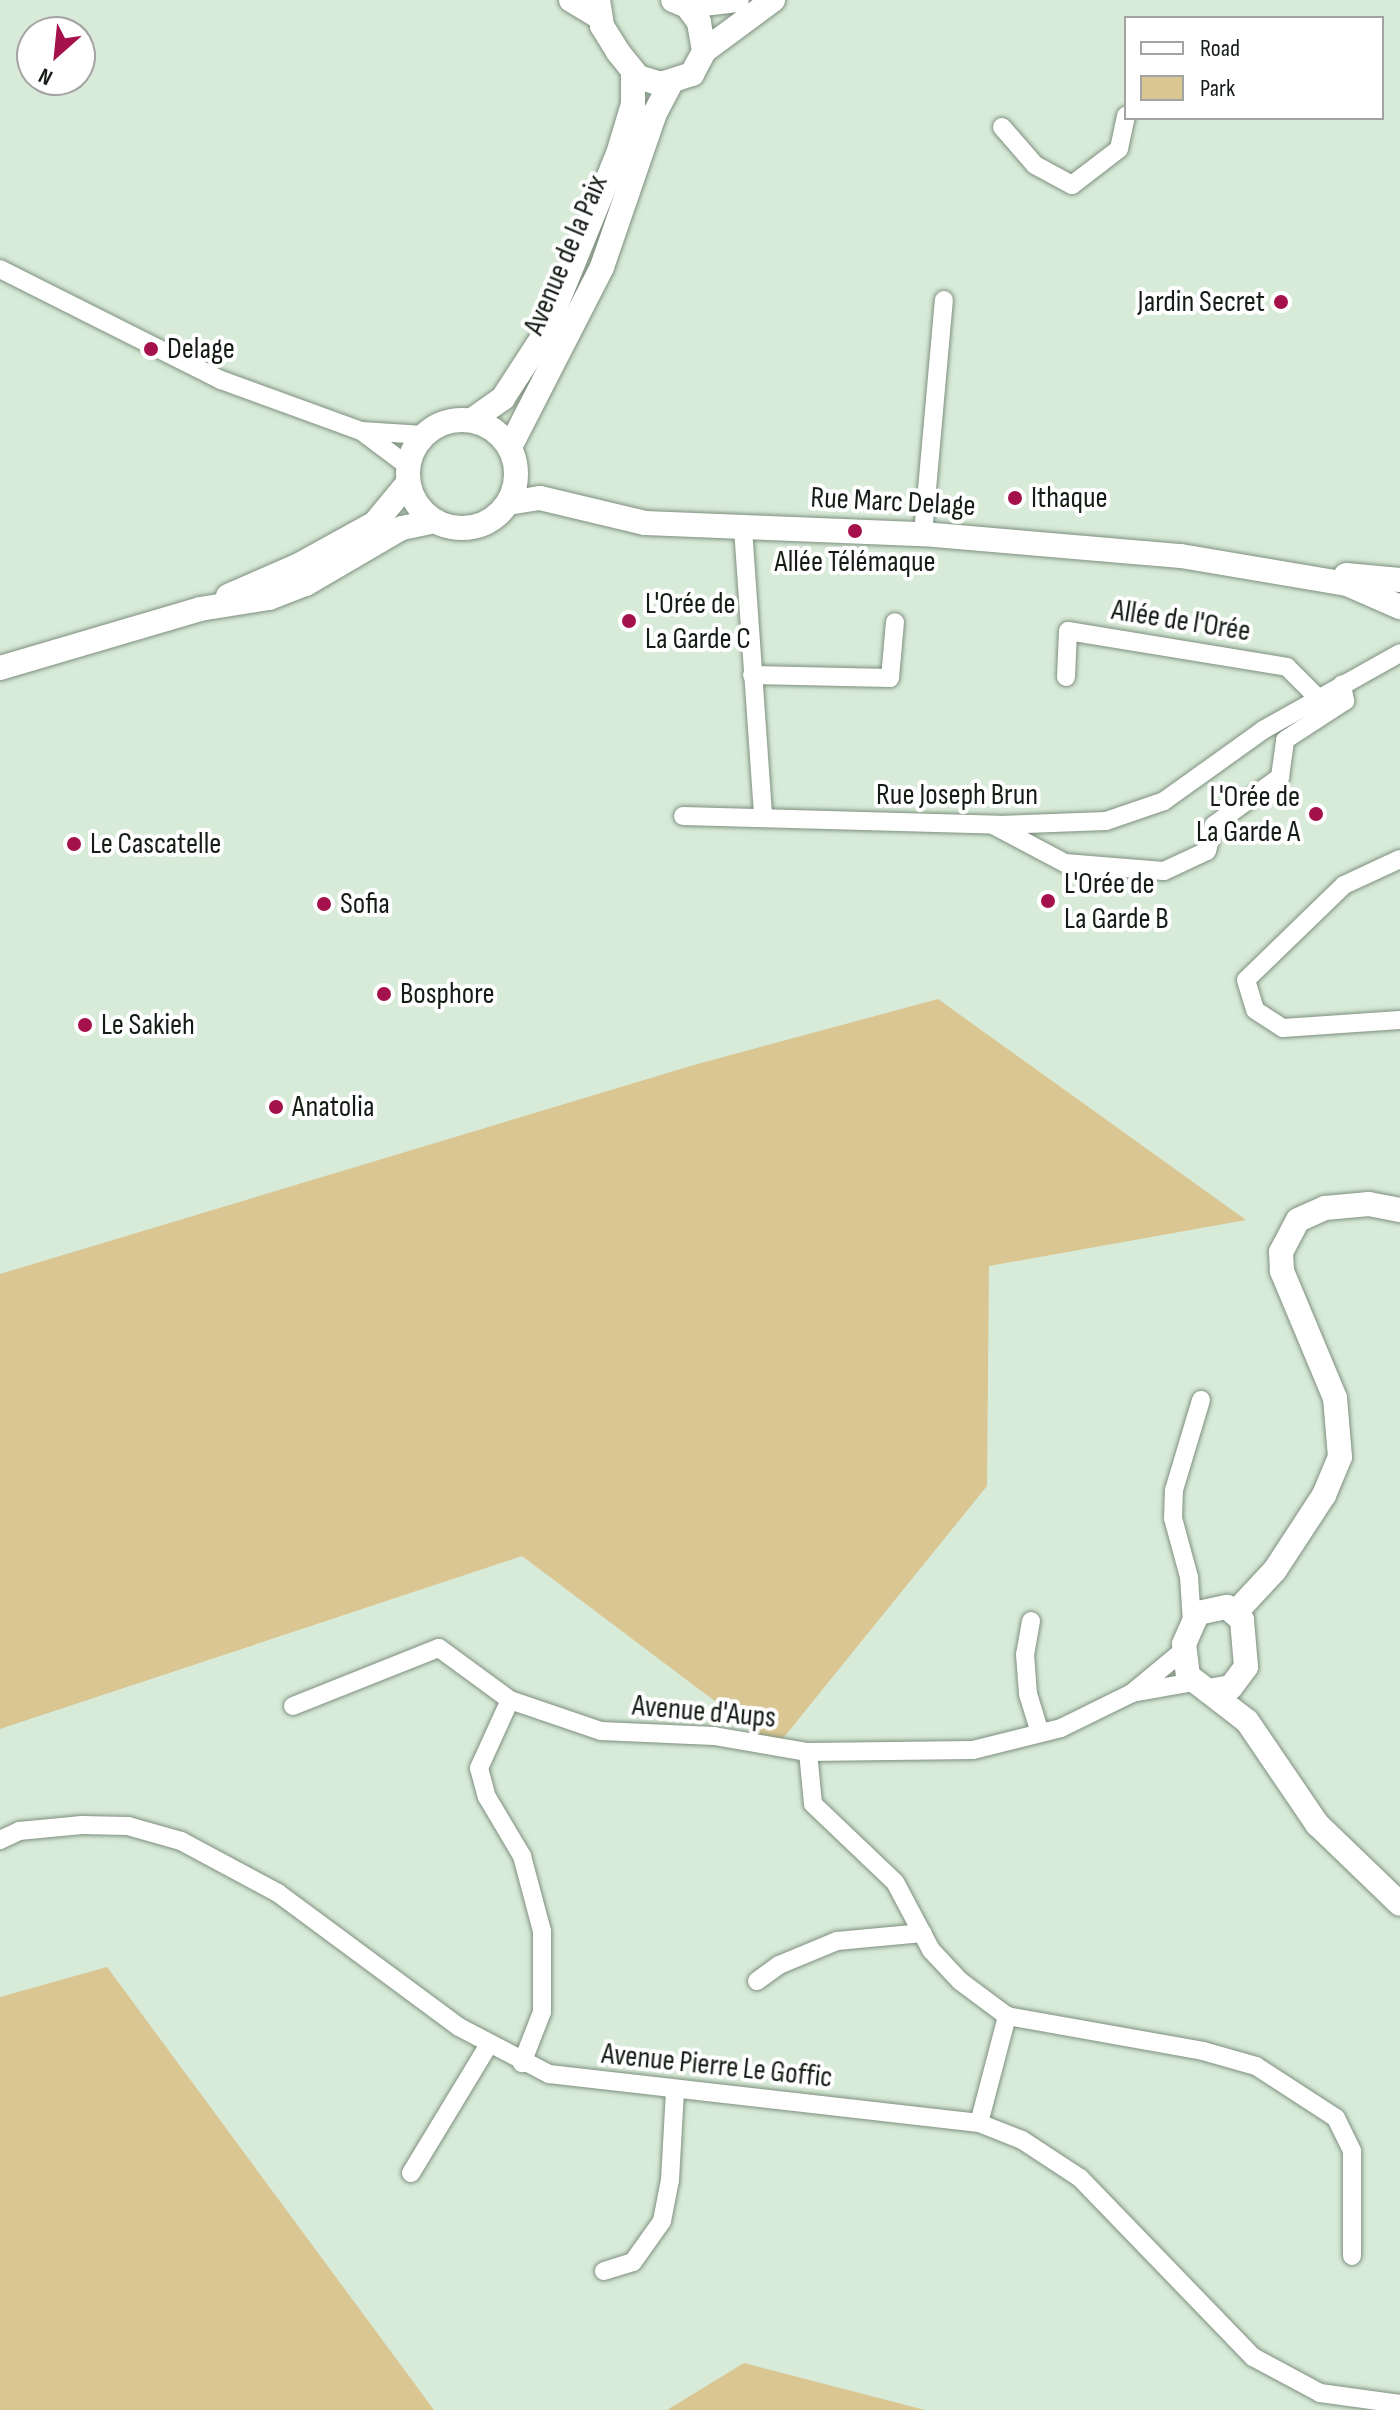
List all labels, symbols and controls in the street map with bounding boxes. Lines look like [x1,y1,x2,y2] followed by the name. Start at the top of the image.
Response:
[16,16,96,96] north arrow
[1124,16,1384,120] legend
[1200,34,1240,63] text: Road
[34,61,57,91] text: N
[1200,74,1235,103] text: Park
[516,170,616,340] street label: Avenue de la Paix
[1138,284,1265,320] place label: Jardin Secret
[1272,293,1290,311] marker: Jardin Secret
[167,331,235,367] place label: Delage
[142,340,160,358] marker: Delage
[809,480,977,524] street label: Rue Marc Delage
[1031,480,1108,516] place label: Ithaque
[1006,489,1024,507] marker: Ithaque
[846,522,864,540] marker: Allée Télémaque
[774,544,936,580] place label: Allée Télémaque
[645,586,751,656] place label: L'Orée de La Garde C
[1109,592,1253,650] street label: Allée de l'Orée
[620,612,638,630] marker: L'Orée de La Garde C
[876,777,1038,813] street label: Rue Joseph Brun
[1196,779,1300,850] place label: L'Orée de La Garde A
[1307,805,1325,823] marker: L'Orée de La Garde A
[90,826,221,862] place label: Le Cascatelle
[65,835,83,853] marker: Le Cascatelle
[1064,866,1169,936] place label: L'Orée de La Garde B
[340,886,390,922] place label: Sofia
[1039,892,1057,910] marker: L'Orée de La Garde B
[315,895,333,913] marker: Sofia
[400,976,494,1012] place label: Bosphore
[375,985,393,1003] marker: Bosphore
[101,1007,195,1043] place label: Le Sakieh
[76,1016,94,1034] marker: Le Sakieh
[292,1089,374,1125] place label: Anatolia
[267,1098,285,1116] marker: Anatolia
[631,1688,777,1736] street label: Avenue d'Aups
[600,2036,834,2096] street label: Avenue Pierre Le Goffic

